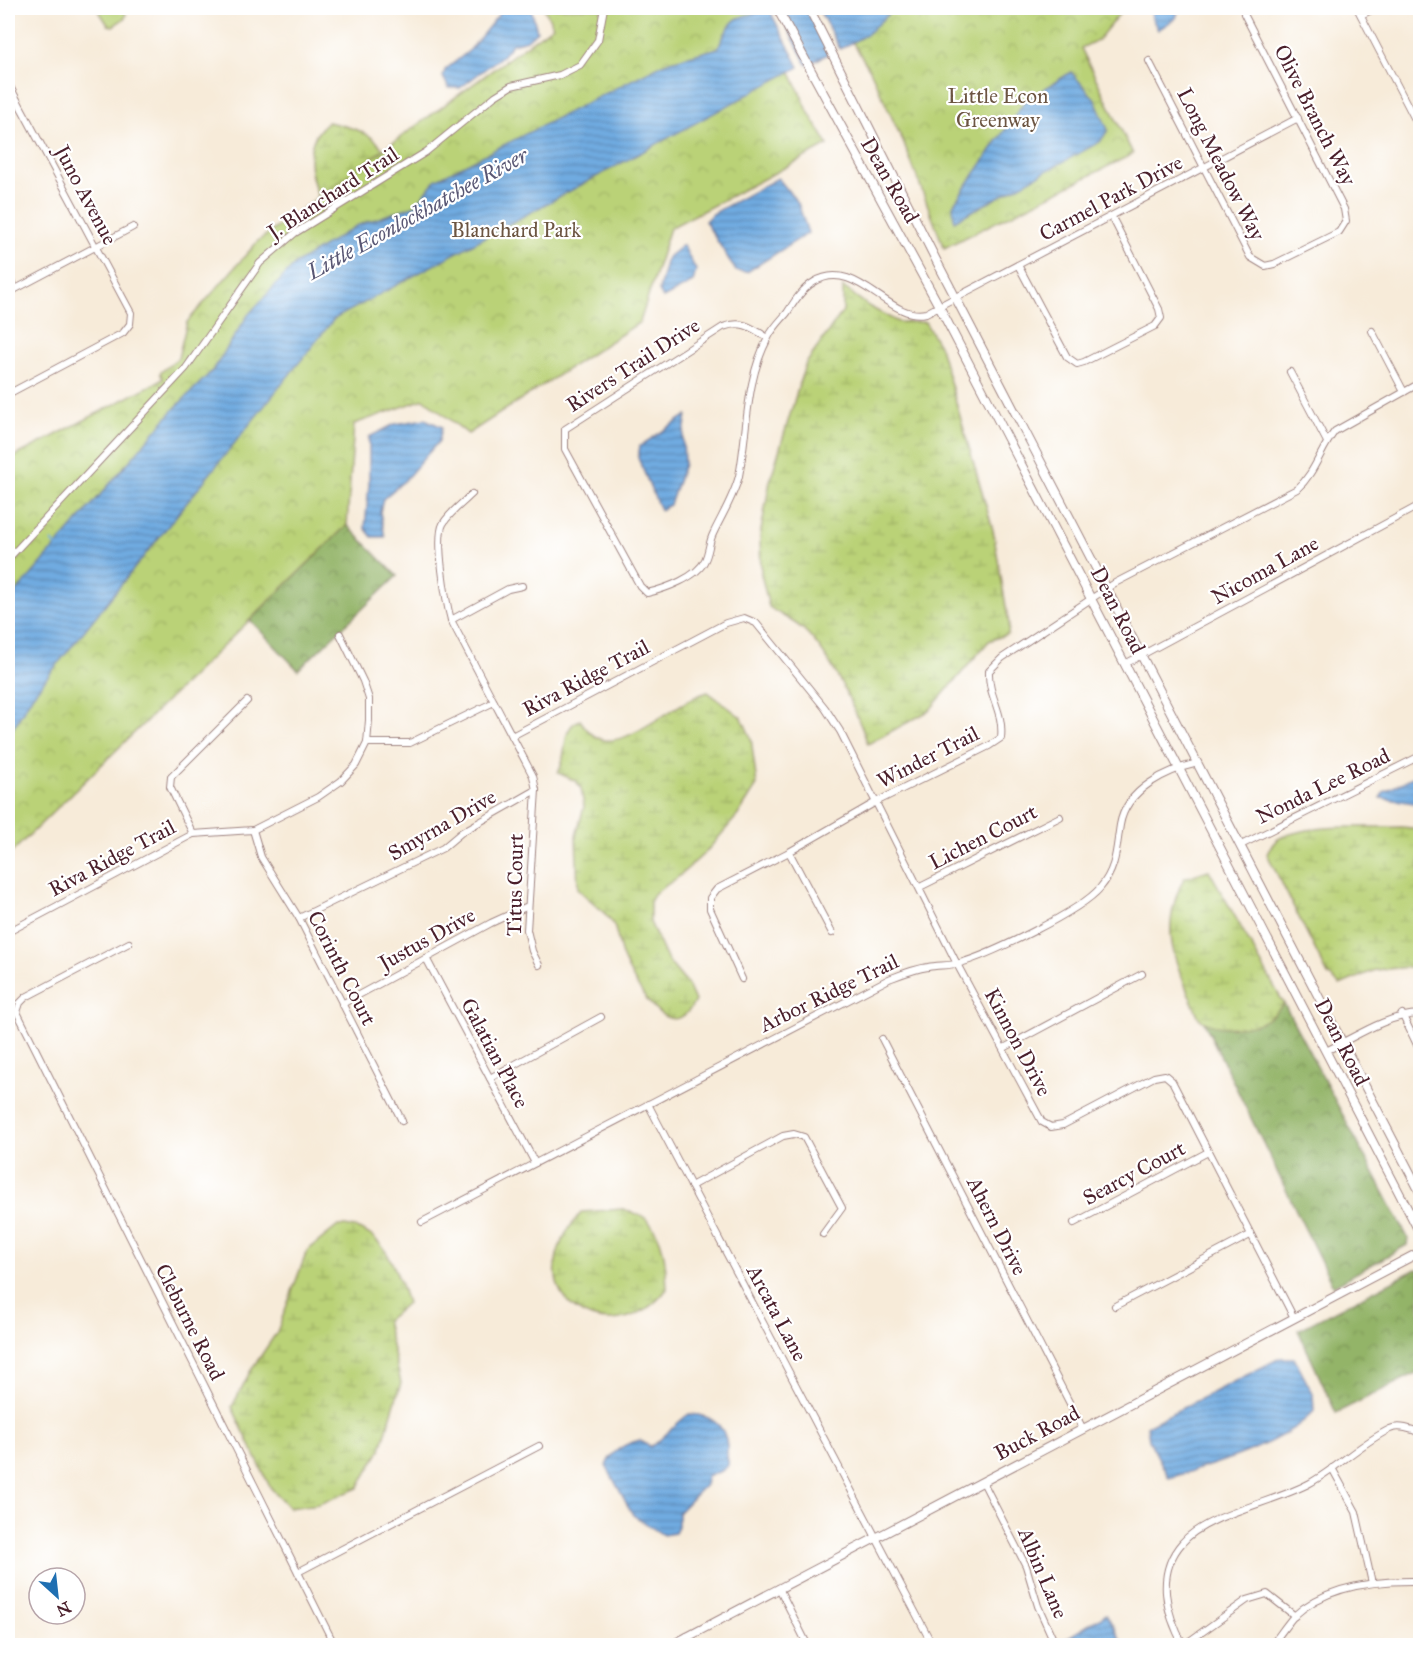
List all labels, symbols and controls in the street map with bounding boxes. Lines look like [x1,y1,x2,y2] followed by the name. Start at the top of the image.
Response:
[1268,40,1362,191] street label: Olive Branch Way
[948,83,1048,133] park label: Little Econ Greenway
[1171,83,1271,246] street label: Long Meadow Way
[855,132,925,228] street label: Dean Road
[48,139,123,249] street label: Juno Avenue
[261,141,404,246] street label: J. Blanchard Trail
[301,141,534,286] water label: Little Econlockhatchee River
[1035,149,1187,247] street label: Carmel Park Drive
[451,217,581,243] park label: Blanchard Park
[561,312,705,418] street label: Rivers Trail Drive
[1207,530,1323,610] street label: Nicoma Lane
[1085,562,1151,659] street label: Dean Road
[518,634,654,722] street label: Riva Ridge Trail
[873,720,984,794] street label: Winder Trail
[1252,742,1395,830] street label: Nonda Lee Road
[383,784,501,866] street label: Smyrna Drive
[925,798,1042,875] street label: Lichen Court
[44,814,180,902] street label: Riva Ridge Trail
[501,833,529,936] street label: Titus Court
[372,902,480,977] street label: Justus Drive
[302,906,382,1030] street label: Corinth Court
[754,948,903,1038] street label: Arbor Ridge Trail
[979,984,1057,1101] street label: Kinnon Drive
[455,994,535,1113] street label: Galatian Place
[1309,994,1375,1091] street label: Dean Road
[1078,1135,1190,1211] street label: Searcy Court
[961,1172,1033,1280] street label: Ahern Drive
[150,1259,231,1385] street label: Cleburne Road
[740,1260,813,1366] street label: Arcata Lane
[990,1399,1085,1466] street label: Buck Road
[1012,1523,1074,1623] street label: Albin Lane
[27,1566,87,1626] north arrow
[53,1597,74,1621] text: N

